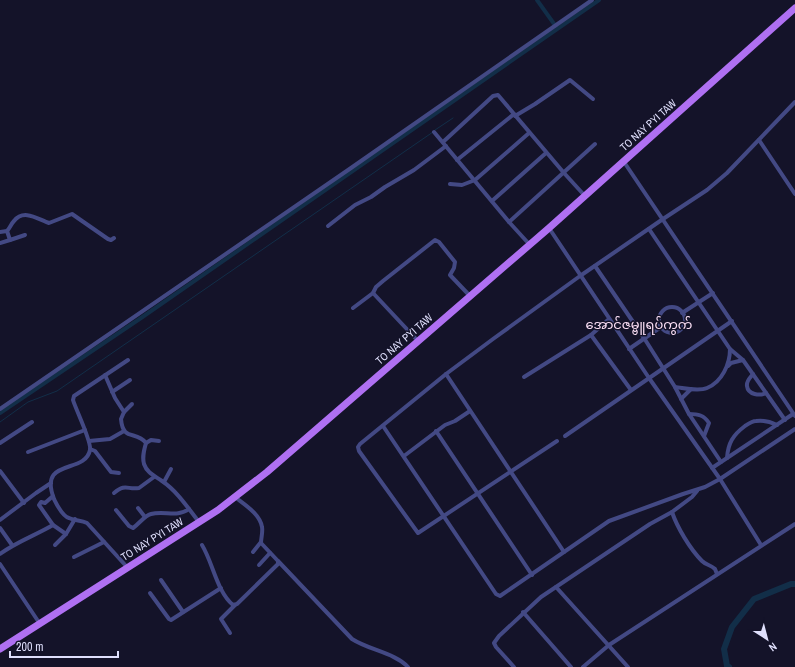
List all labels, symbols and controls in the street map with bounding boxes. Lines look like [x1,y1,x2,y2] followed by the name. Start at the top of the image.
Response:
[617,96,679,154] street label: TO NAY PYI TAW
[373,310,436,368] street label: TO NAY PYI TAW
[586,316,692,335] district label: အောင်ဇမ္ဗူရပ်ကွက်
[118,514,186,564] street label: TO NAY PYI TAW
[747,619,787,659] north arrow
[10,633,118,659] scale bar
[16,639,43,655] text: 200 m
[766,640,780,655] text: N

